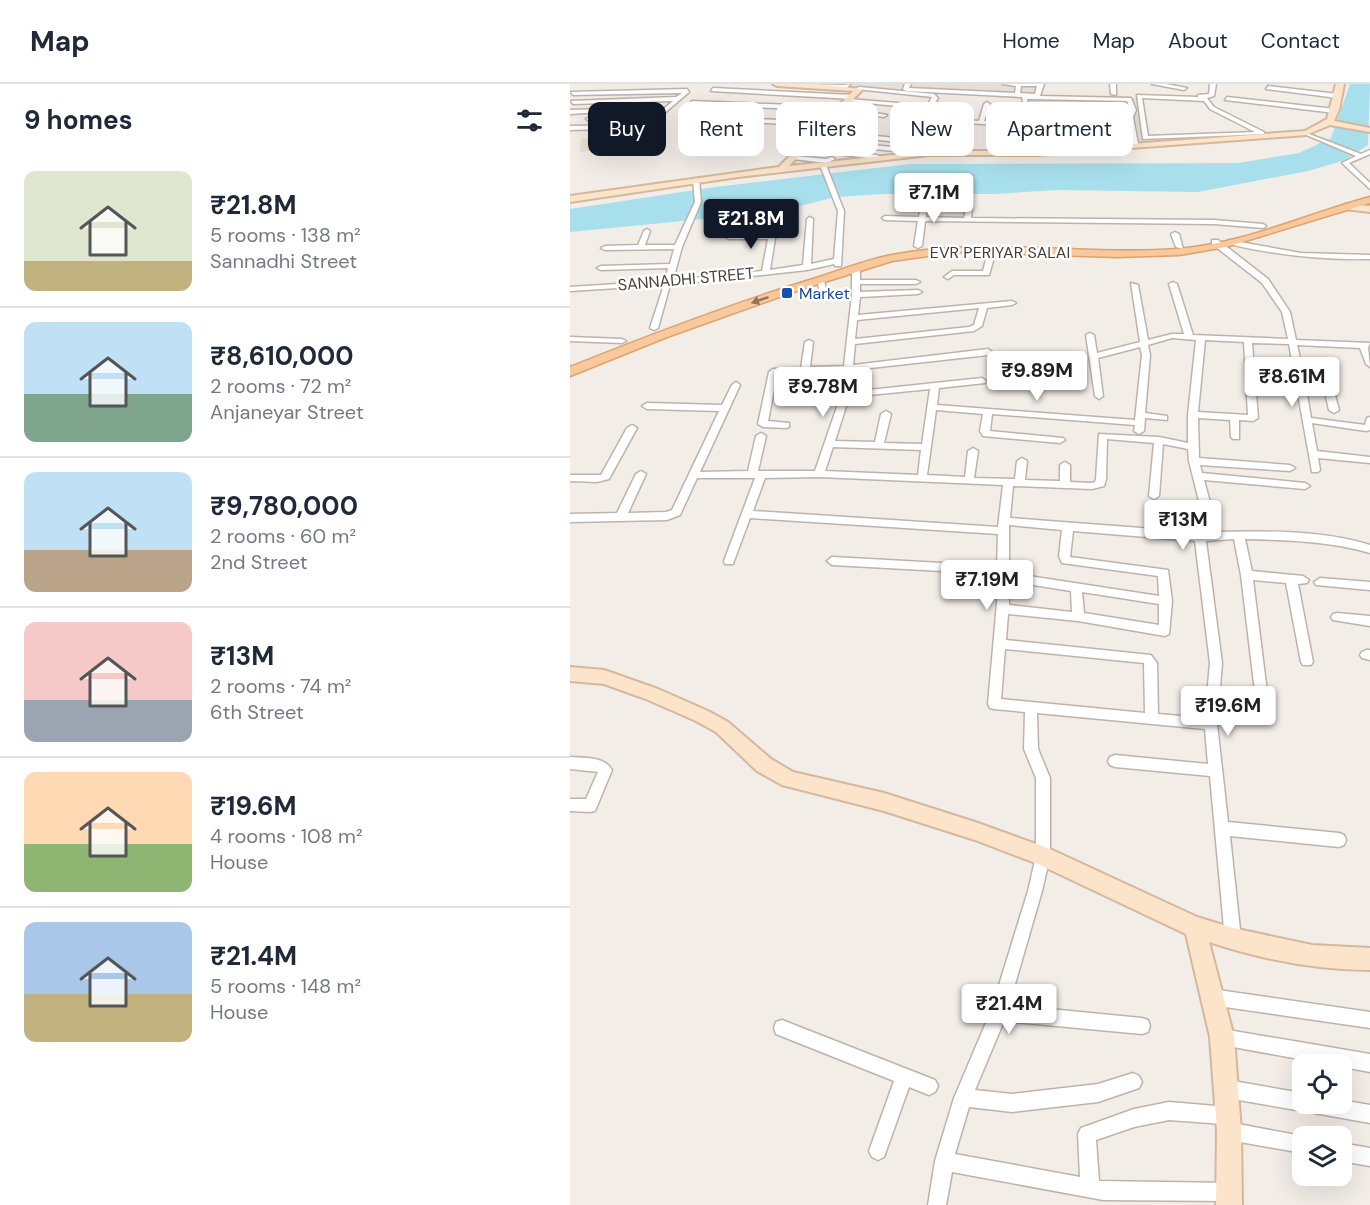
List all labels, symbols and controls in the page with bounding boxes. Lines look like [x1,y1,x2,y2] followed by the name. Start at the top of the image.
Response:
[30,23,90,60] text: Map
[1002,27,1060,55] text: Home
[1093,27,1135,55] text: Map
[1168,27,1228,55] text: About
[1261,27,1340,55] text: Contact
[588,102,666,156] chip: Buy
[678,102,764,156] chip: Rent
[776,102,878,156] chip: Filters
[890,102,974,156] chip: New
[986,102,1133,156] chip: Apartment
[24,103,133,137] text: 9 homes
[513,104,546,137] icon: filters
[892,173,976,224] pin: ₹7.1M
[908,179,960,205] text: ₹7.1M
[210,188,297,222] text: ₹21.8M
[72,195,144,267] icon: home
[702,199,800,250] pin: ₹21.8M
[718,205,784,231] text: ₹21.8M
[210,222,361,248] text: 5 rooms · 138 m²
[930,242,1070,263] street label: EVR PERIYAR SALAI
[210,248,357,274] text: Sannadhi Street
[617,263,755,295] street label: SANNADHI STREET
[799,283,850,304] place label: Market
[780,286,794,300] marker: Market
[750,296,768,306] one-way arrow
[210,339,354,373] text: ₹8,610,000
[72,346,144,418] icon: home
[988,351,1086,402] pin: ₹9.89M
[1001,357,1073,383] text: ₹9.89M
[1243,357,1341,408] pin: ₹8.61M
[1258,363,1326,389] text: ₹8.61M
[774,367,872,418] pin: ₹9.78M
[210,373,351,399] text: 2 rooms · 72 m²
[788,373,858,399] text: ₹9.78M
[210,399,364,425] text: Anjaneyar Street
[210,489,358,523] text: ₹9,780,000
[72,496,144,568] icon: home
[1147,500,1219,551] pin: ₹13M
[1158,506,1208,532] text: ₹13M
[210,523,356,549] text: 2 rooms · 60 m²
[210,549,308,575] text: 2nd Street
[938,560,1036,611] pin: ₹7.19M
[955,566,1019,592] text: ₹7.19M
[210,639,274,673] text: ₹13M
[72,646,144,718] icon: home
[210,673,351,699] text: 2 rooms · 74 m²
[1179,686,1277,737] pin: ₹19.6M
[1195,692,1261,718] text: ₹19.6M
[210,699,304,725] text: 6th Street
[210,789,296,823] text: ₹19.6M
[72,796,144,868] icon: home
[210,823,362,849] text: 4 rooms · 108 m²
[210,849,268,875] text: House
[210,939,297,973] text: ₹21.4M
[72,946,144,1018] icon: home
[210,973,361,999] text: 5 rooms · 148 m²
[960,984,1058,1035] pin: ₹21.4M
[976,990,1042,1016] text: ₹21.4M
[210,999,268,1025] text: House
[1292,1054,1352,1186] map controls
[1292,1054,1352,1114] button: locate
[1292,1126,1352,1186] button: layers

